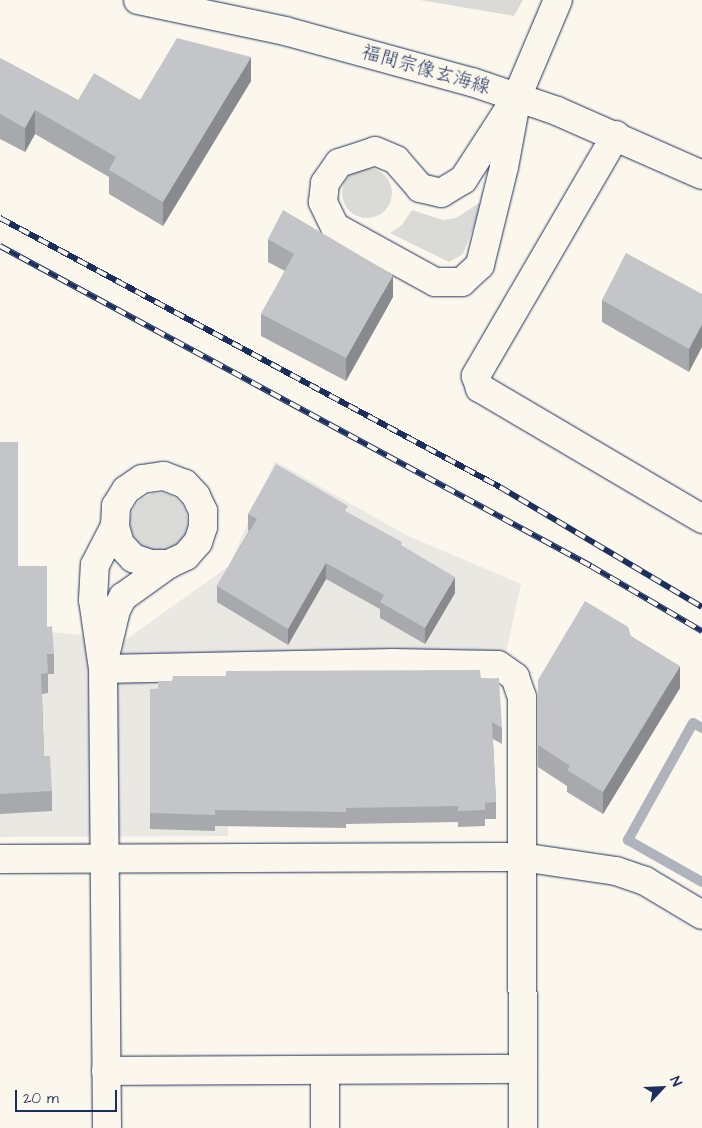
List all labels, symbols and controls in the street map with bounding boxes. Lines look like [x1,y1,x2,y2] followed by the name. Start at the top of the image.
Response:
[359,41,493,99] street label: 福間宗像玄海線
[637,1063,687,1113] north arrow
[665,1073,687,1090] text: N
[18,1080,120,1112] scale bar
[23,1088,59,1109] text: 20 m

